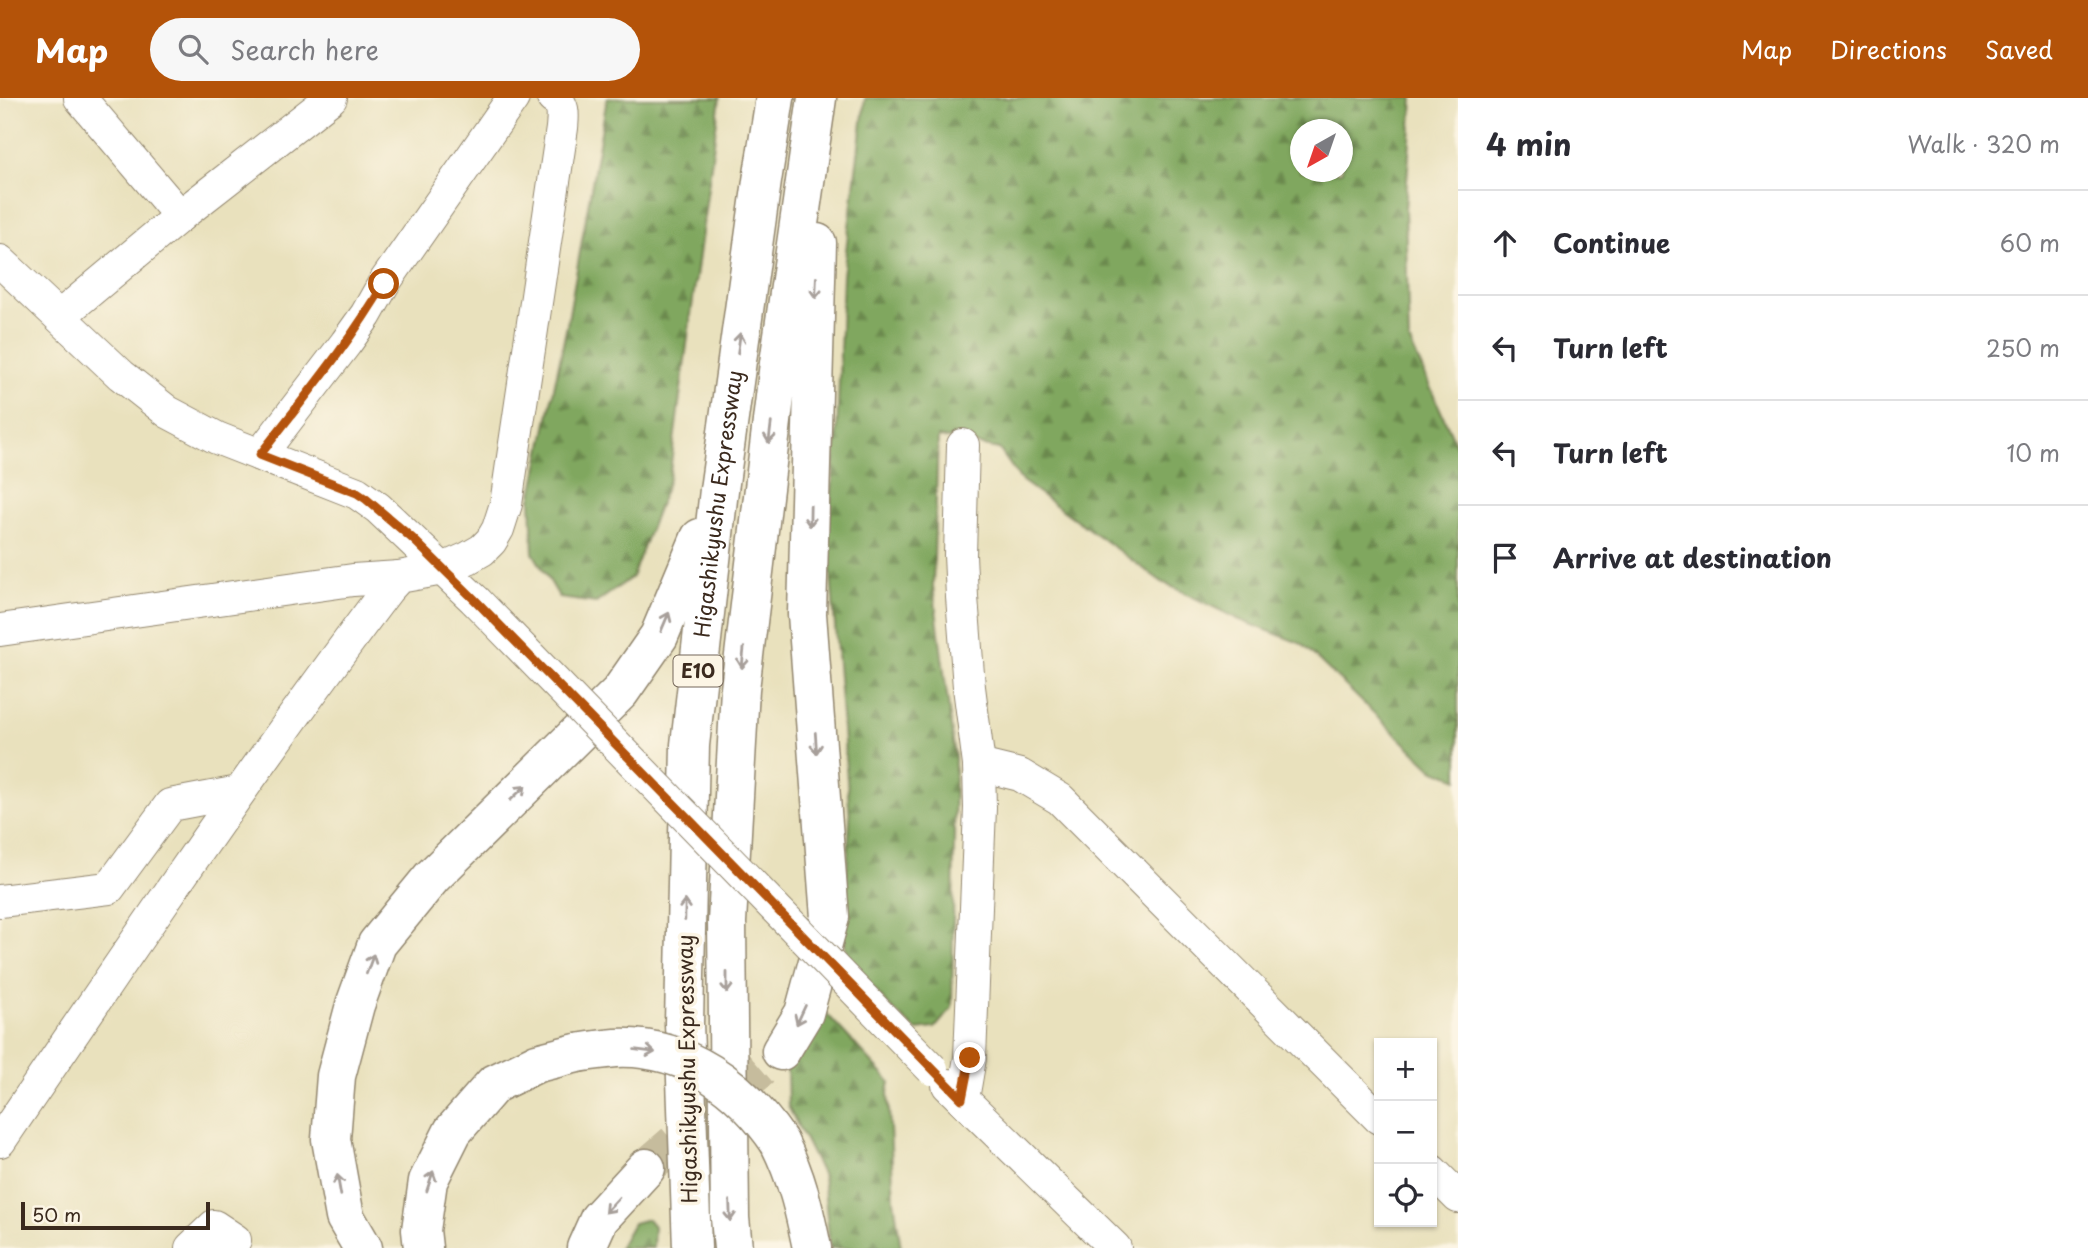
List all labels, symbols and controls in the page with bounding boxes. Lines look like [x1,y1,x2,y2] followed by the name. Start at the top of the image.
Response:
[150,18,640,81] search box
[35,24,108,74] text: Map
[174,30,212,68] icon: search
[230,30,379,69] text: Search here
[1741,31,1792,67] text: Map
[1830,31,1947,67] text: Directions
[1985,31,2053,67] text: Saved
[1290,119,1353,182] north arrow
[1486,121,1572,166] text: 4 min
[1907,126,2060,161] text: Walk · 320 m
[1553,223,1670,262] text: Continue
[1486,224,1524,262] icon: ahead
[2000,225,2060,260] text: 60 m
[368,268,399,299] route start
[809,277,822,300] one-way arrow
[1553,328,1668,367] text: Turn left
[1486,329,1524,367] icon: left
[1986,330,2060,365] text: 250 m
[733,332,746,355] one-way arrow
[684,368,750,639] street label: Higashikyushu Expressway
[764,421,777,443] one-way arrow
[1553,433,1668,472] text: Turn left
[1486,434,1524,472] icon: left
[2006,435,2060,470] text: 10 m
[803,504,816,527] one-way arrow
[1553,538,1832,577] text: Arrive at destination
[1486,539,1524,577] icon: arrive
[659,612,672,633] one-way arrow
[737,647,750,669] one-way arrow
[674,656,722,686] road number: E10
[810,731,823,754] one-way arrow
[509,785,526,802] one-way arrow
[679,899,692,922] one-way arrow
[668,934,704,1204] street label: Higashikyushu Expressway
[365,953,377,975] one-way arrow
[720,972,734,995] one-way arrow
[794,1004,807,1025] one-way arrow
[1374,1038,1437,1227] map controls
[1374,1038,1437,1101] button: +
[954,1042,985,1073] route end
[633,1044,656,1057] one-way arrow
[1374,1101,1437,1164] button: −
[1374,1164,1437,1227] button: locate
[425,1170,437,1192] one-way arrow
[332,1174,345,1197] one-way arrow
[604,1196,620,1214] one-way arrow
[21,1199,210,1231] scale bar
[723,1199,736,1222] one-way arrow
[32,1200,81,1228] text: 50 m

